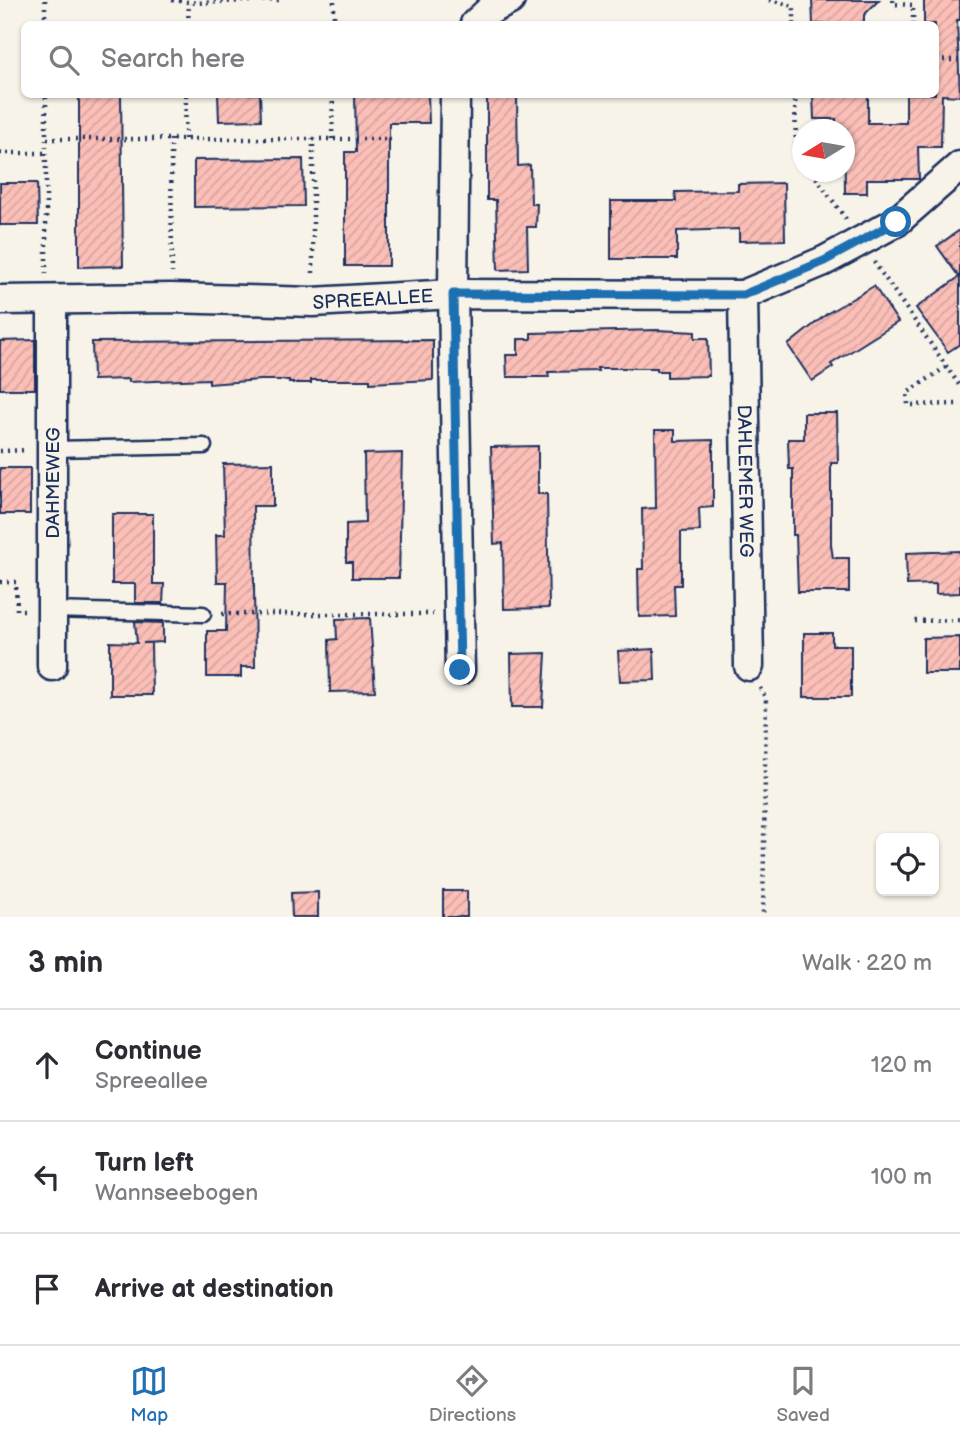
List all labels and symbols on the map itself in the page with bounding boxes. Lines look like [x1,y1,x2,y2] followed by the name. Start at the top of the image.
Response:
[792,119,855,182] north arrow
[880,206,911,237] route start
[312,285,434,315] street label: SPREEALLEE
[732,404,757,558] street label: DAHLEMER WEG
[42,427,65,539] street label: DAHMEWEG
[444,654,475,685] route end

